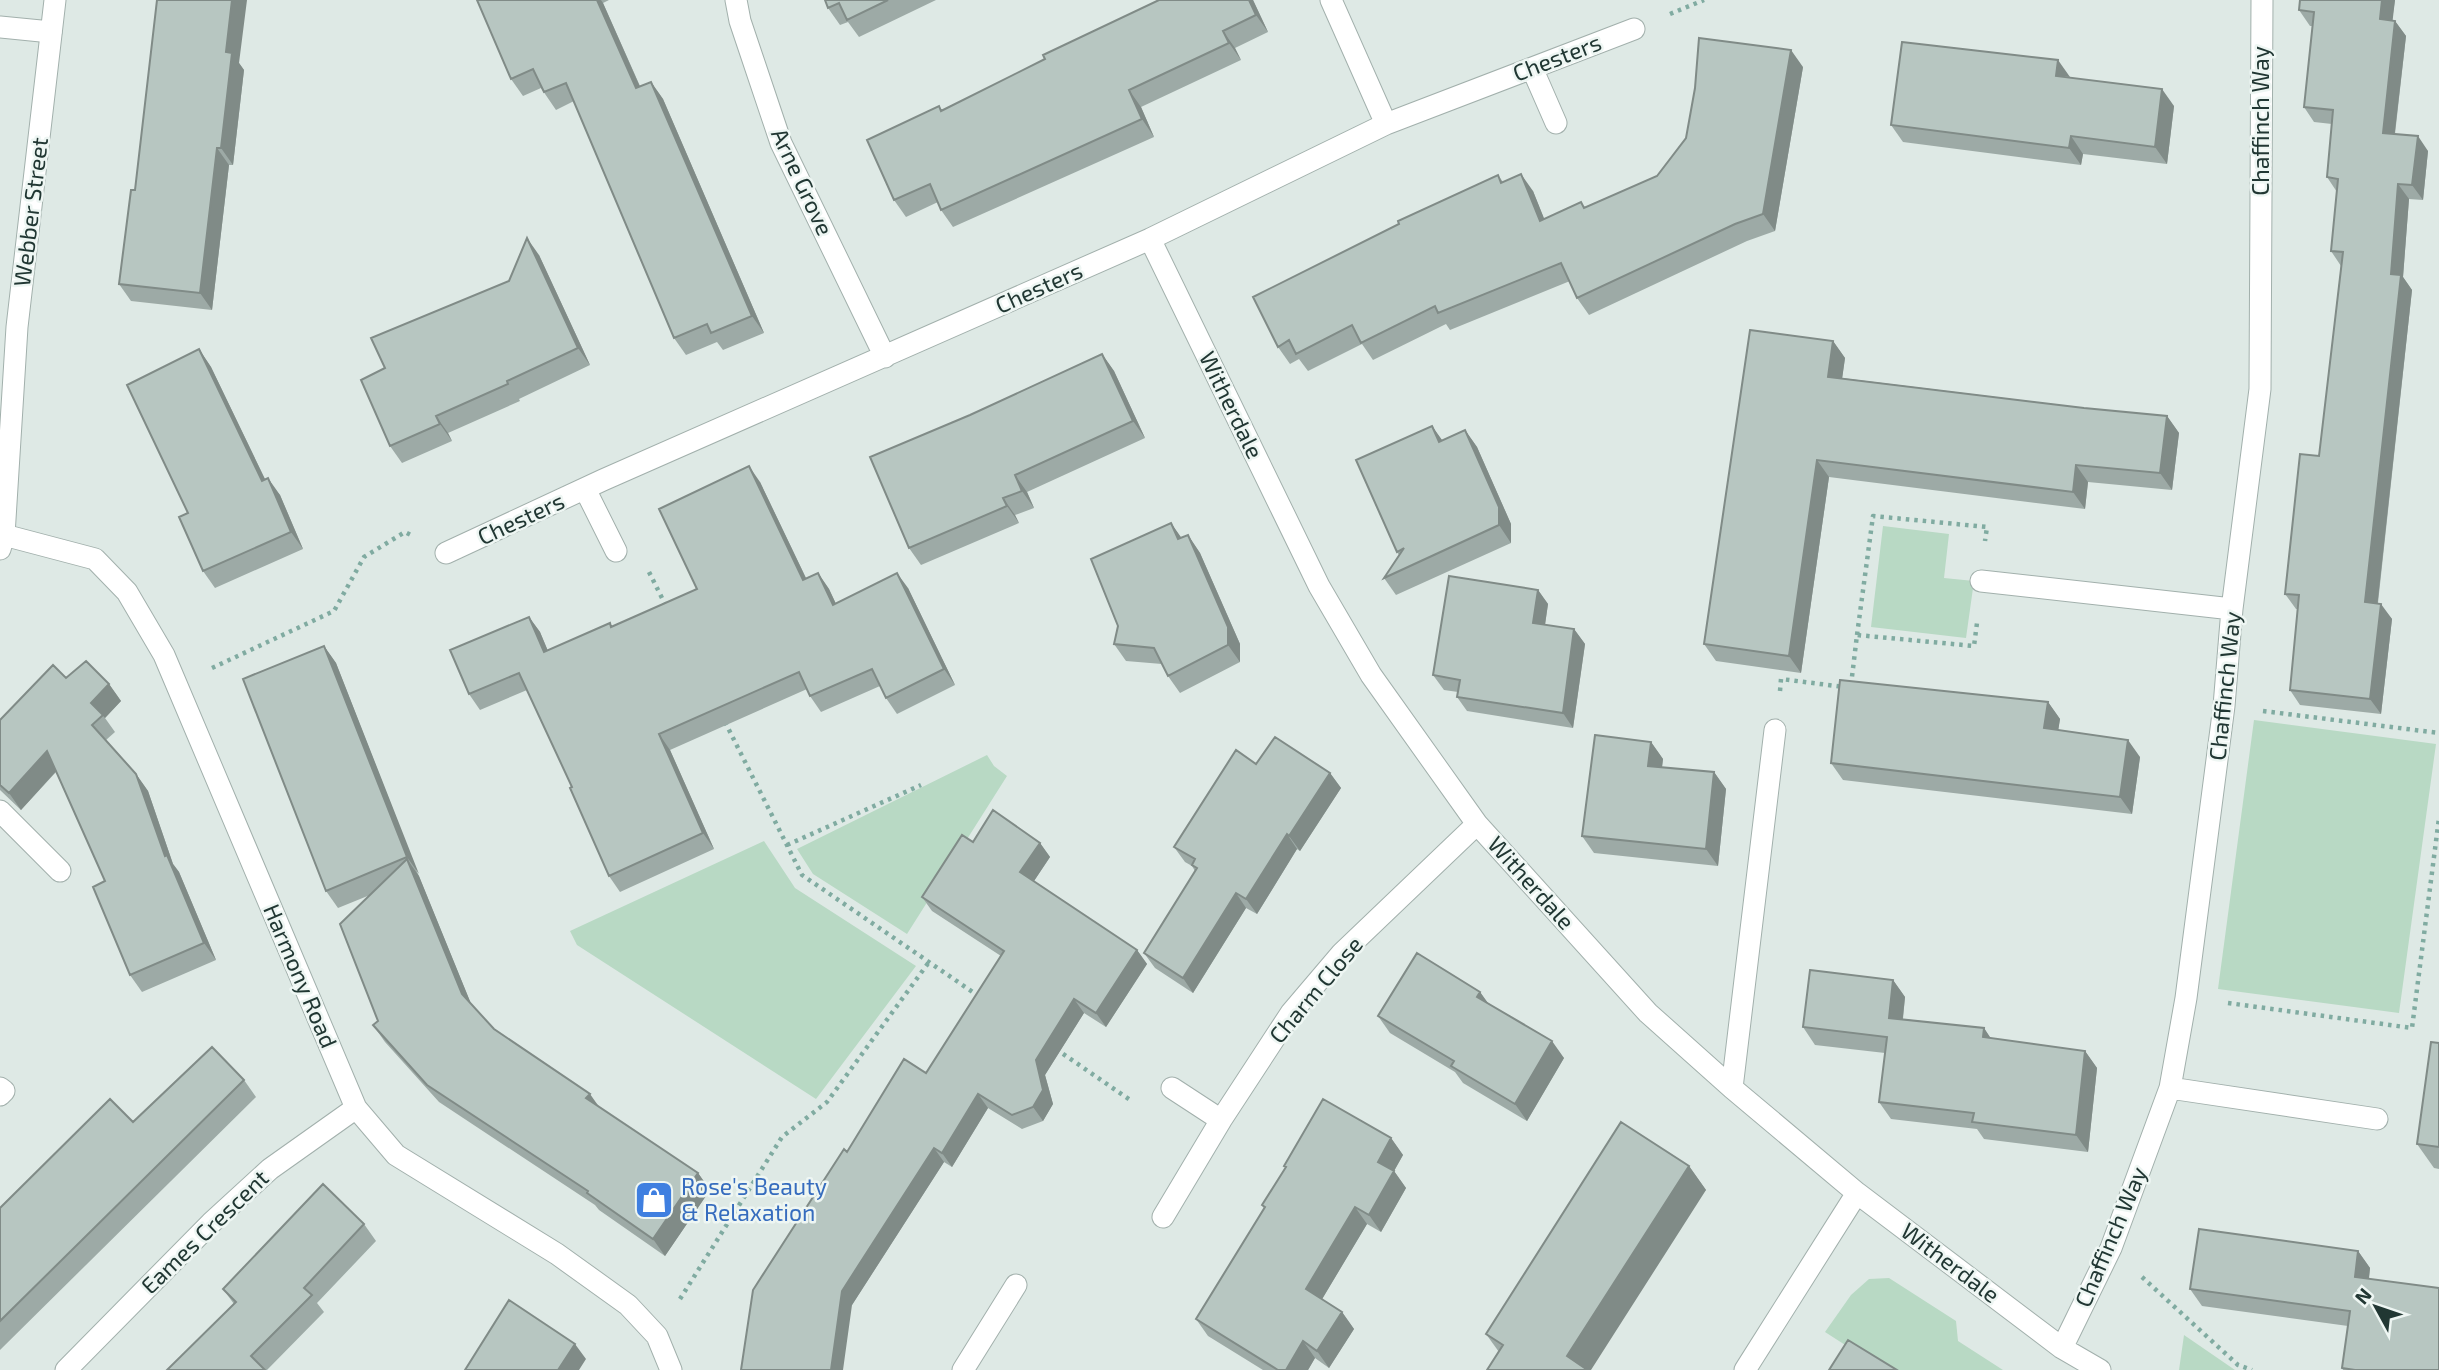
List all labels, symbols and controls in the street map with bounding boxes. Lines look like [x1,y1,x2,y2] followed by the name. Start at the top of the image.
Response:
[1508,27,1605,87] street label: Chesters
[2246,46,2274,196] street label: Chaffinch Way
[766,124,840,240] street label: Arne Grove
[7,135,53,288] street label: Webber Street
[991,255,1087,319] street label: Chesters
[1194,346,1270,463] street label: Witherdale
[473,486,568,550] street label: Chesters
[2202,610,2246,762] street label: Chaffinch Way
[1483,830,1581,935] street label: Witherdale
[258,899,344,1052] street label: Harmony Road
[1263,930,1368,1048] street label: Charm Close
[2068,1162,2152,1311] street label: Chaffinch Way
[135,1163,274,1299] street label: Eames Crescent
[681,1172,827,1226] place label: Rose's Beauty & Relaxation
[633,1179,675,1221] shop icon: Rose's Beauty & Relaxation
[1896,1216,2005,1308] street label: Witherdale
[2341,1272,2411,1342] north arrow
[2349,1283,2376,1308] text: N

